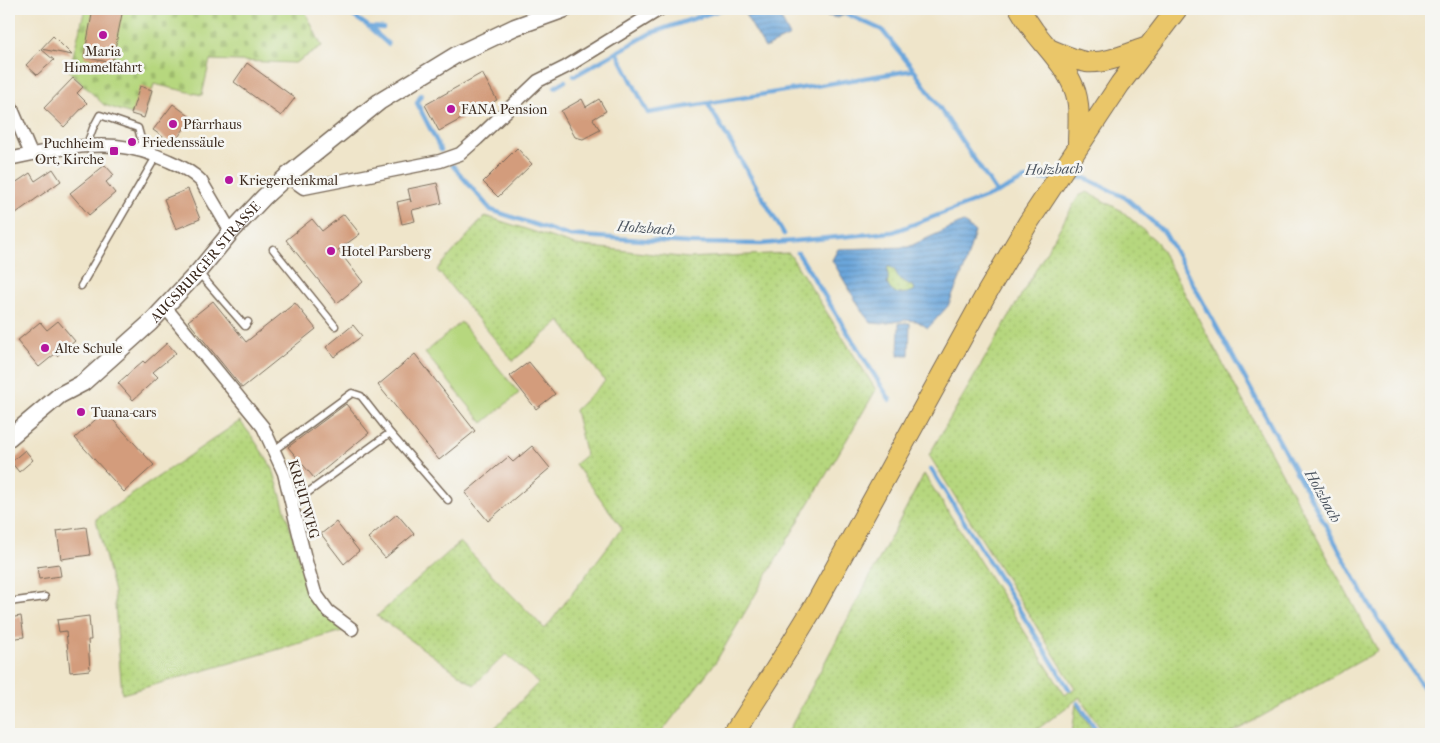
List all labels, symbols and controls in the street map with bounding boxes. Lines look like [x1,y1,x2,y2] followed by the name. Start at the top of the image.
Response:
[97,29,109,41] marker: Maria Himmelfahrt
[63,43,143,76] place label: Maria Himmelfahrt
[461,101,547,118] place label: FANA Pension
[445,103,457,115] marker: FANA Pension
[183,116,242,133] place label: Pfarrhaus
[167,118,179,130] marker: Pfarrhaus
[142,134,225,151] place label: Friedenssäule
[35,135,104,168] place label: Puchheim Ort, Kirche
[126,136,138,148] marker: Friedenssäule
[108,145,120,157] marker: Puchheim Ort, Kirche
[1024,159,1083,179] water label: Holzbach
[239,172,338,189] place label: Kriegerdenkmal
[223,174,235,186] marker: Kriegerdenkmal
[146,198,265,327] street label: AUGSBURGER STRASSE
[616,217,676,239] water label: Holzbach
[341,243,432,260] place label: Hotel Parsberg
[325,245,337,257] marker: Hotel Parsberg
[54,340,122,357] place label: Alte Schule
[39,342,51,354] marker: Alte Schule
[91,404,157,421] place label: Tuana-cars
[75,406,87,418] marker: Tuana-cars
[284,458,323,541] street label: KREUTWEG
[1301,465,1345,526] water label: Holzbach

